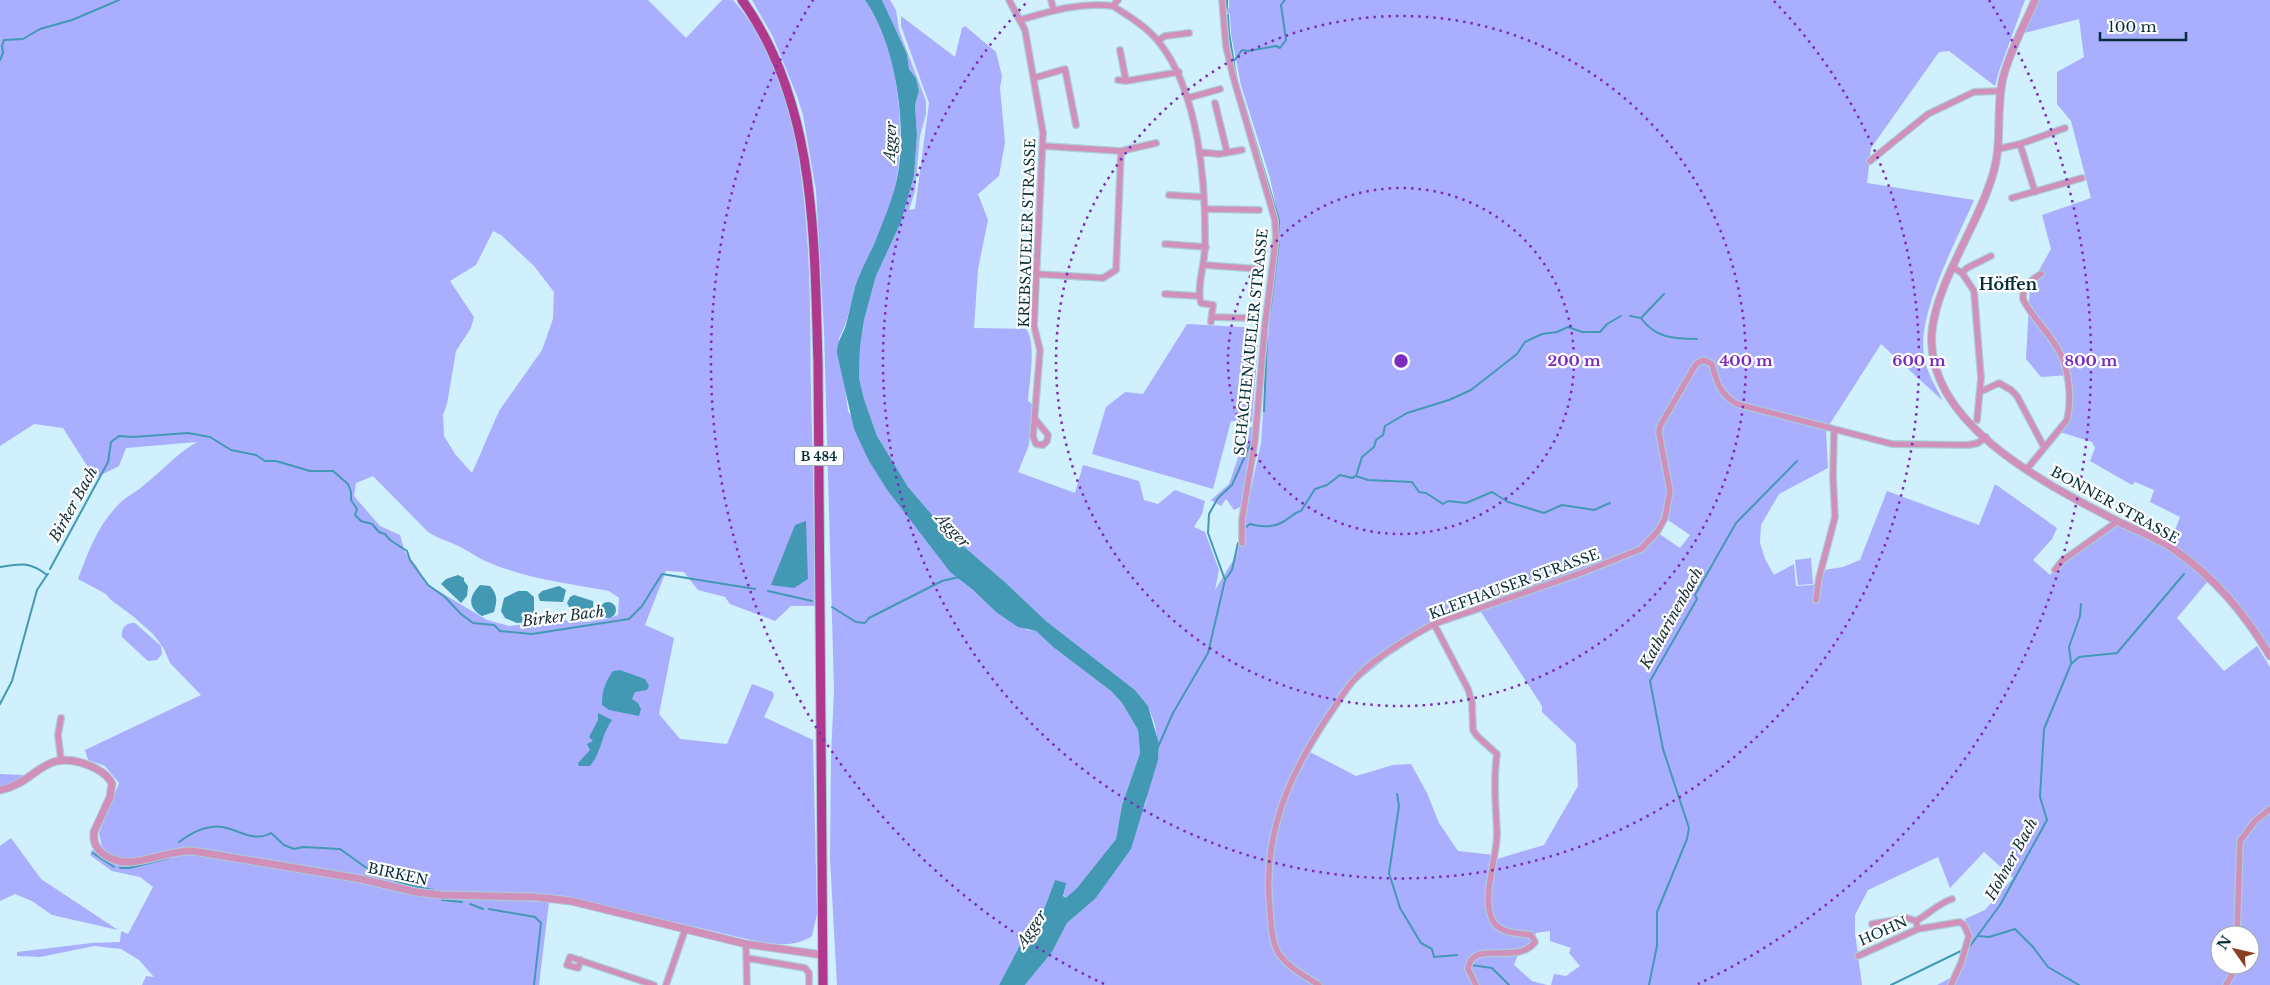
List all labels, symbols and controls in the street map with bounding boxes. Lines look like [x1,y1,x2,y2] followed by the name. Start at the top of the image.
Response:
[2100,10,2186,42] scale bar
[2108,17,2157,36] text: 100 m
[880,120,900,165] water label: Agger
[1015,138,1039,328] street label: KREBSAUELER STRASSE
[1230,228,1272,456] street label: SCHACHENAUELER STRASSE
[1979,274,2038,294] district label: Höffen
[1548,351,1601,370] text: 200 m
[1719,351,1773,370] text: 400 m
[1892,351,1946,370] text: 600 m
[2065,351,2118,370] text: 800 m
[1392,352,1410,370] centre of rings
[795,446,843,466] road number: B 484
[2048,462,2182,548] street label: BONNER STRASSE
[44,463,102,546] water label: Birker Bach
[931,507,975,552] water label: Agger
[1426,545,1602,623] street label: KLEFHAUSER STRASSE
[1635,564,1707,673] water label: Katharinenbach
[520,601,606,631] water label: Birker Bach
[1980,814,2042,904] water label: Hohner Bach
[366,859,430,889] street label: BIRKEN
[1011,906,1051,953] water label: Agger
[1856,912,1910,950] street label: HOHN
[2210,925,2260,975] north arrow
[2213,932,2235,953] text: N

